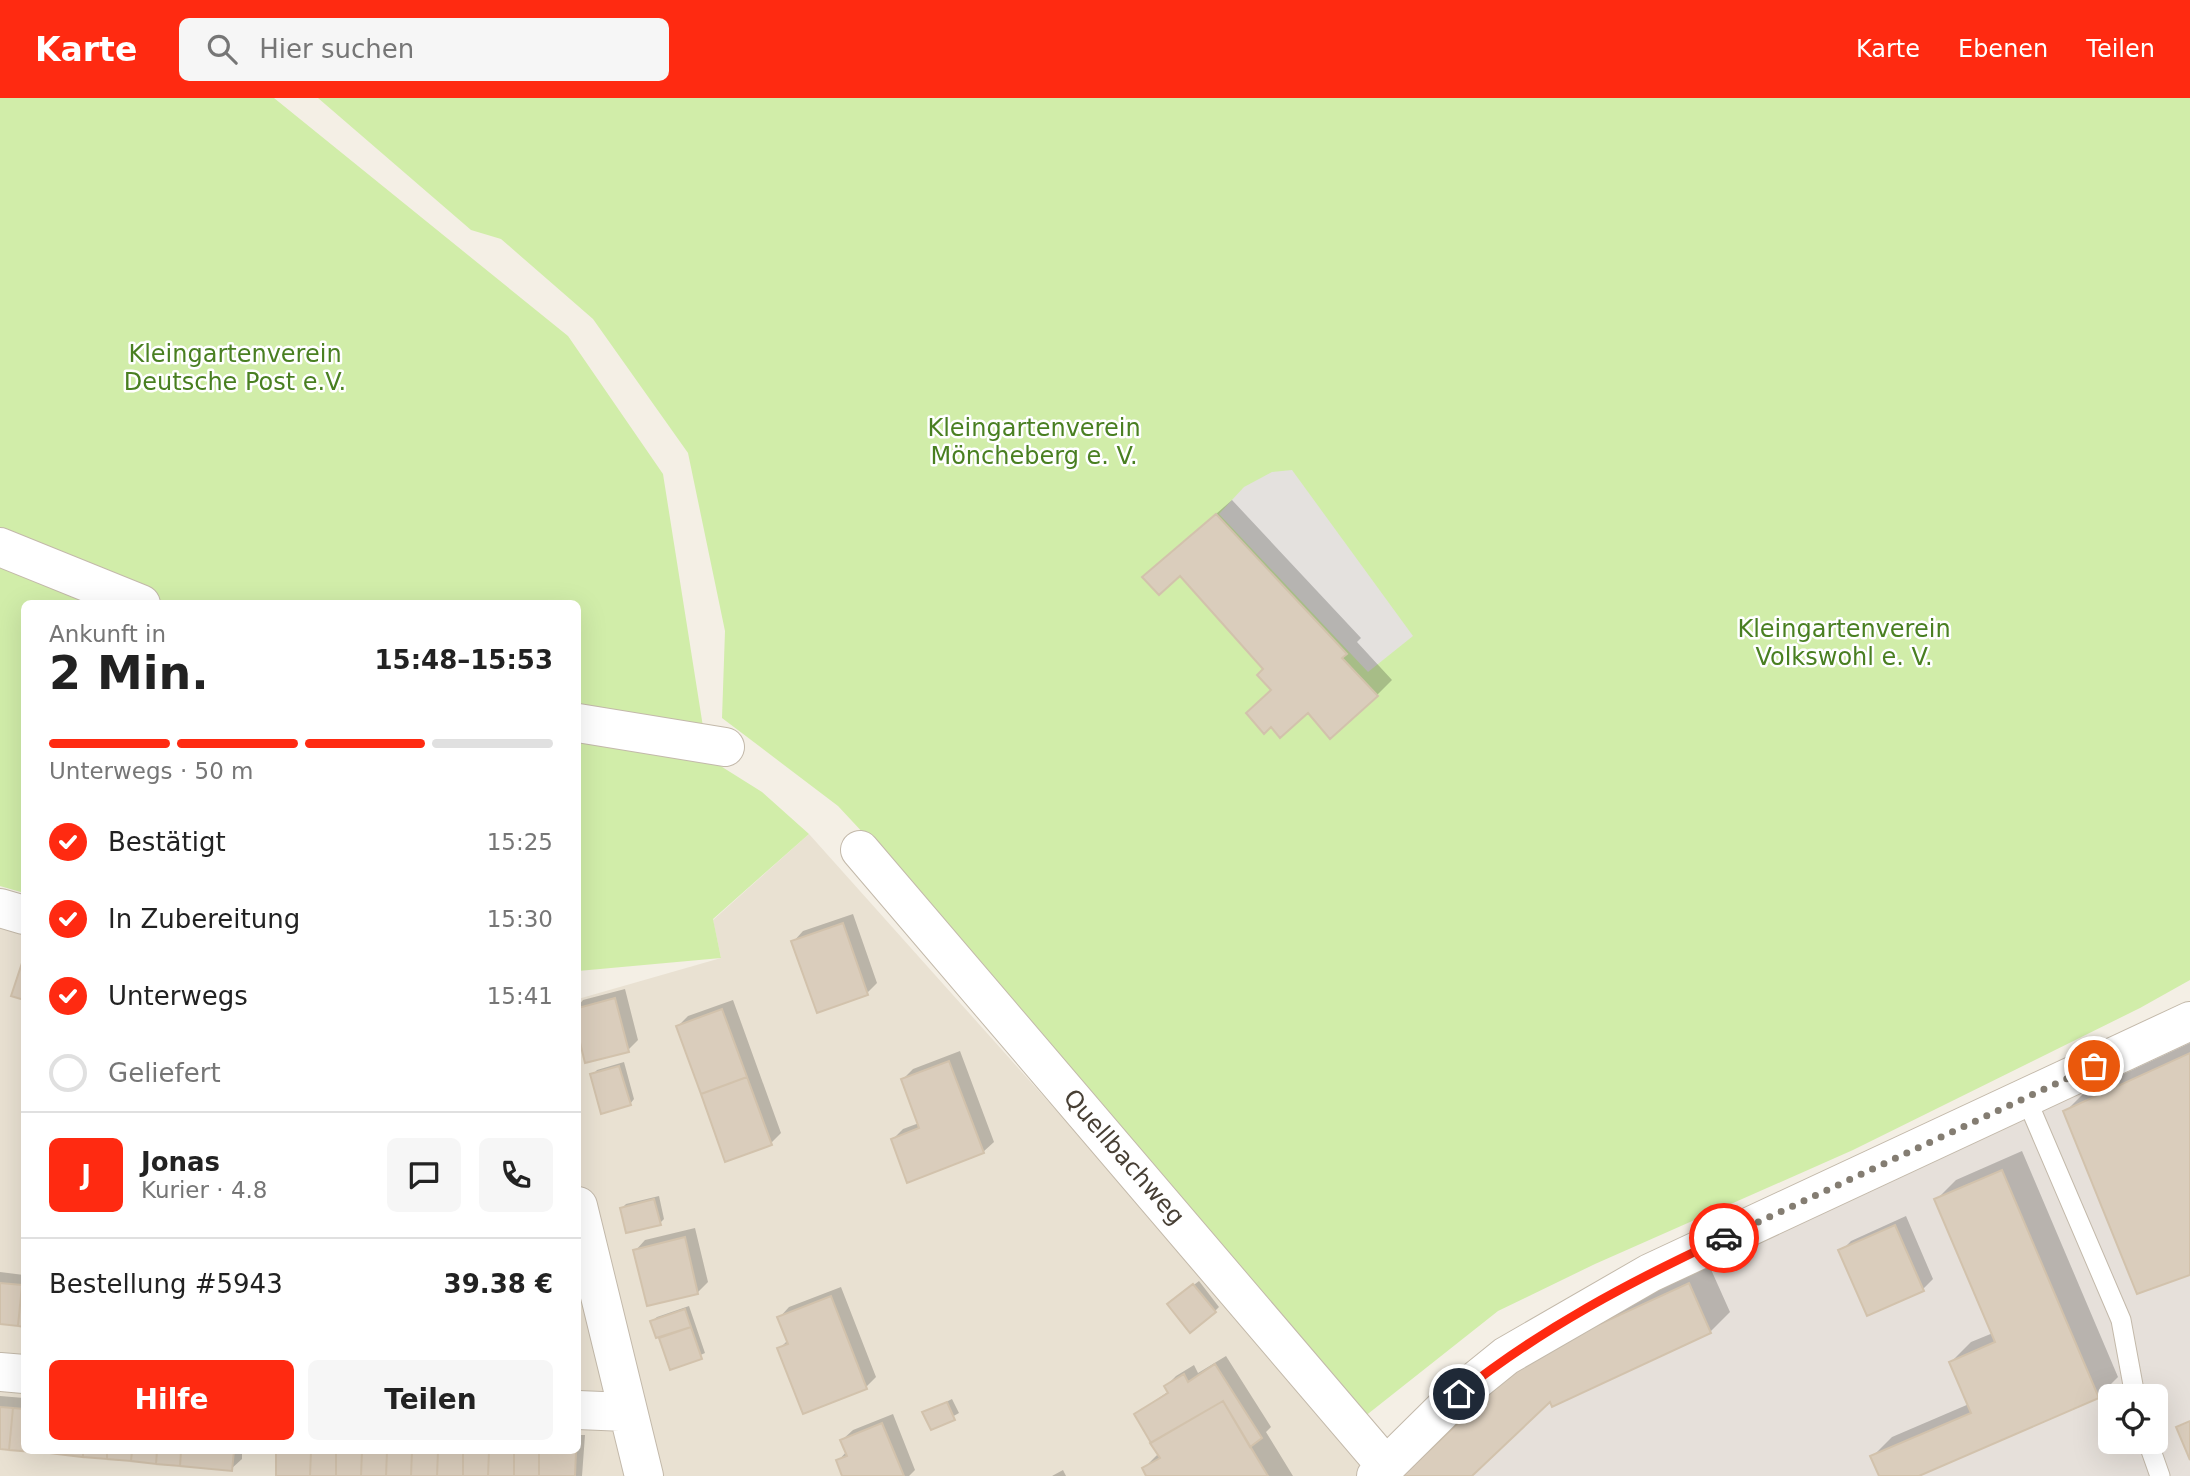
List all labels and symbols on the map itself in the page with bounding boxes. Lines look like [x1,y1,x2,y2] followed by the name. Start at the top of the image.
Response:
[124,340,346,396] park label: Kleingartenverein Deutsche Post e.V.
[927,414,1141,470] park label: Kleingartenverein Möncheberg e. V.
[1737,615,1951,671] park label: Kleingartenverein Volkswohl e. V.
[2064,1036,2124,1096] pin
[1058,1084,1190,1230] street label: Quellbachweg
[1689,1203,1759,1273] courier
[1429,1364,1489,1424] pin

